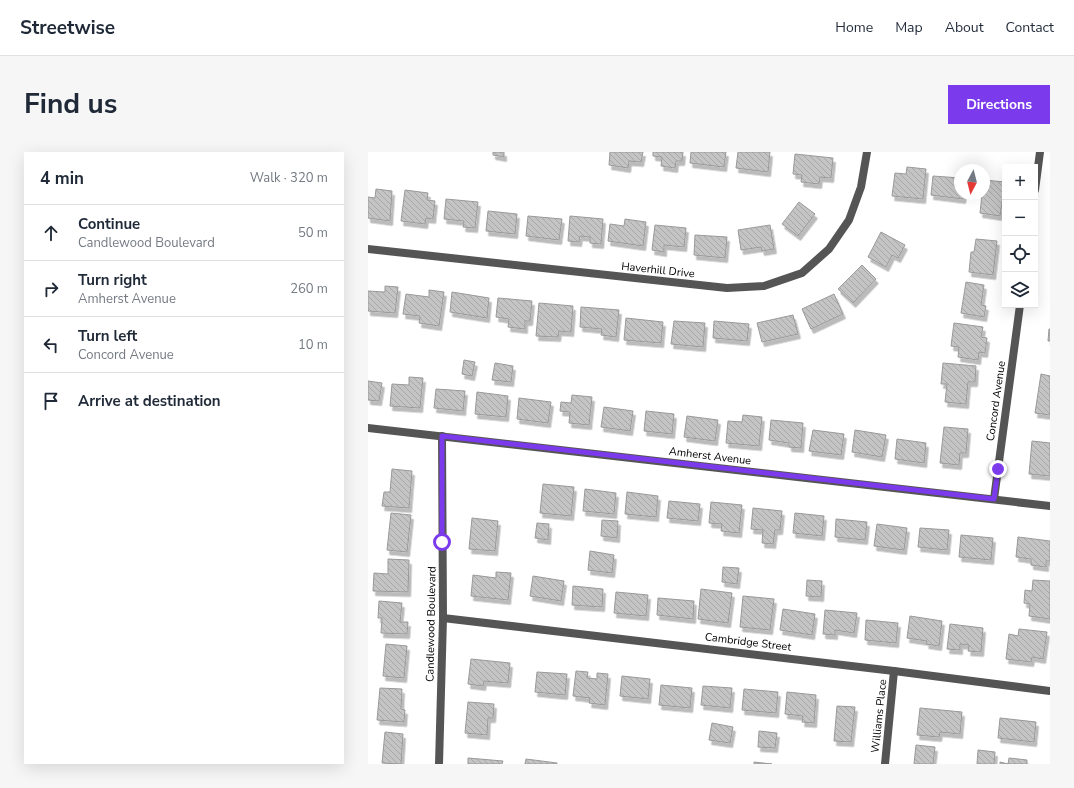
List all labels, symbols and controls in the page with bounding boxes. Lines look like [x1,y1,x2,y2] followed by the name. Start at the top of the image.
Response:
[20,15,115,41] text: Streetwise
[835,18,873,37] text: Home
[895,18,923,37] text: Map
[945,18,984,37] text: About
[1006,18,1054,37] text: Contact
[24,85,118,123] text: Find us
[948,85,1050,124] button: Directions
[954,164,990,200] north arrow
[1002,164,1038,308] map controls
[1002,164,1038,200] button: +
[40,167,84,190] text: 4 min
[250,169,328,187] text: Walk · 320 m
[1002,200,1038,236] button: −
[78,214,140,234] text: Continue
[40,222,62,244] icon: ahead
[298,224,328,242] text: 50 m
[78,234,215,252] text: Candlewood Boulevard
[1002,236,1038,272] button: locate
[621,259,696,281] street label: Haverhill Drive
[78,270,147,290] text: Turn right
[1002,272,1038,308] button: layers
[40,278,62,300] icon: right
[290,280,328,298] text: 260 m
[78,290,176,308] text: Amherst Avenue
[78,326,137,346] text: Turn left
[40,334,62,356] icon: left
[298,336,328,354] text: 10 m
[78,346,174,364] text: Concord Avenue
[983,360,1009,442] street label: Concord Avenue
[40,390,62,412] icon: arrive
[78,391,221,411] text: Arrive at destination
[668,444,752,469] street label: Amherst Avenue
[989,460,1007,478] route end
[433,533,451,551] route start
[422,566,440,682] street label: Candlewood Boulevard
[704,629,792,655] street label: Cambridge Street
[868,678,890,754] street label: Williams Place

